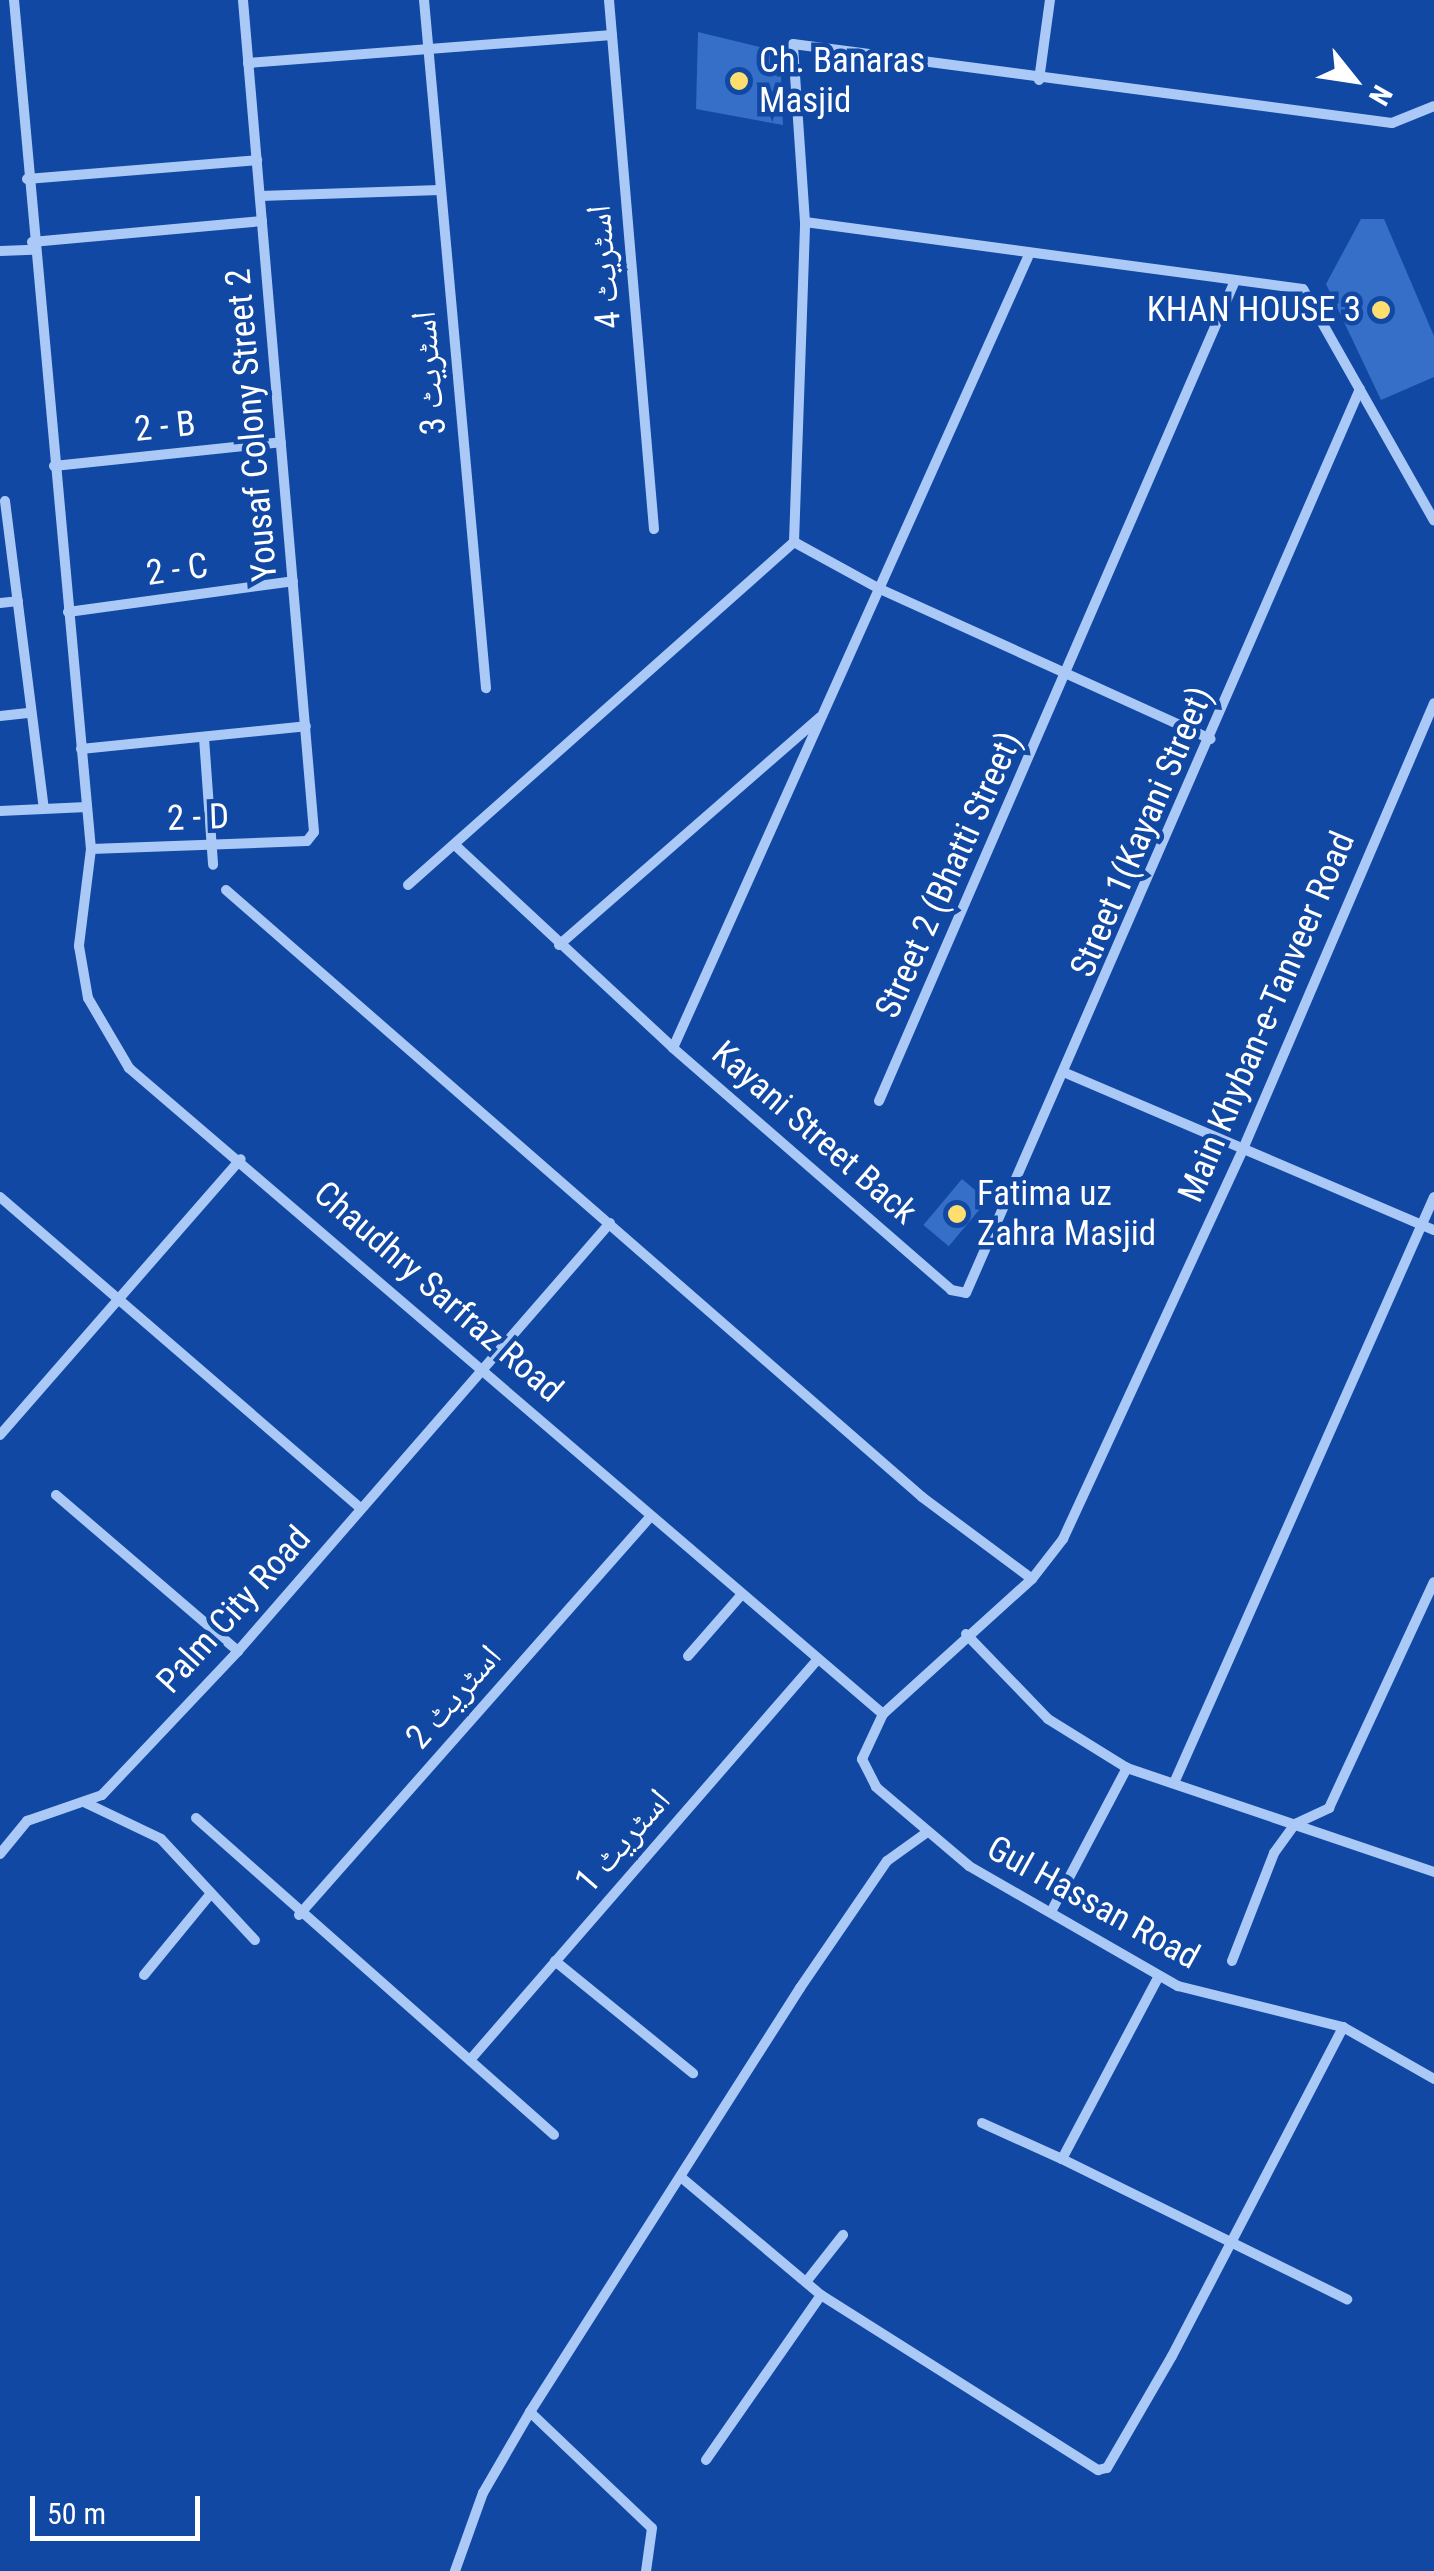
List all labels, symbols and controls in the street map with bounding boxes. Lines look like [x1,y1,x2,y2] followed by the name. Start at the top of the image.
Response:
[1304,30,1404,130] north arrow
[759,40,925,122] place label: Ch. Banaras Masjid
[728,70,750,92] marker: Ch. Banaras Masjid
[1362,80,1399,111] text: N
[578,203,630,331] street label: اسٹریٹ 4
[217,267,287,583] street label: Yousaf Colony Street 2
[1147,289,1361,331] place label: KHAN HOUSE 3
[1370,299,1392,321] marker: KHAN HOUSE 3
[403,309,455,437] street label: اسٹریٹ 3
[132,403,198,451] street label: 2 - B
[143,545,211,595] street label: 2 - C
[1062,681,1222,983] street label: Street 1(Kayani Street)
[867,725,1031,1025] street label: Street 2 (Bhatti Street)
[166,796,230,840] street label: 2 - D
[1170,826,1364,1208] street label: Main Khyban-e-Tanveer Road
[703,1033,925,1233] street label: Kayani Street Back
[305,1173,571,1411] street label: Chaudhry Sarfraz Road
[977,1173,1156,1255] place label: Fatima uz Zahra Masjid
[946,1203,968,1225] marker: Fatima uz Zahra Masjid
[148,1518,320,1702] street label: Palm City Road
[397,1636,511,1758] street label: اسٹریٹ 2
[566,1780,680,1902] street label: اسٹریٹ 1
[980,1827,1206,1979] street label: Gul Hassan Road
[35,2476,205,2538] scale bar
[47,2496,106,2531] text: 50 m

